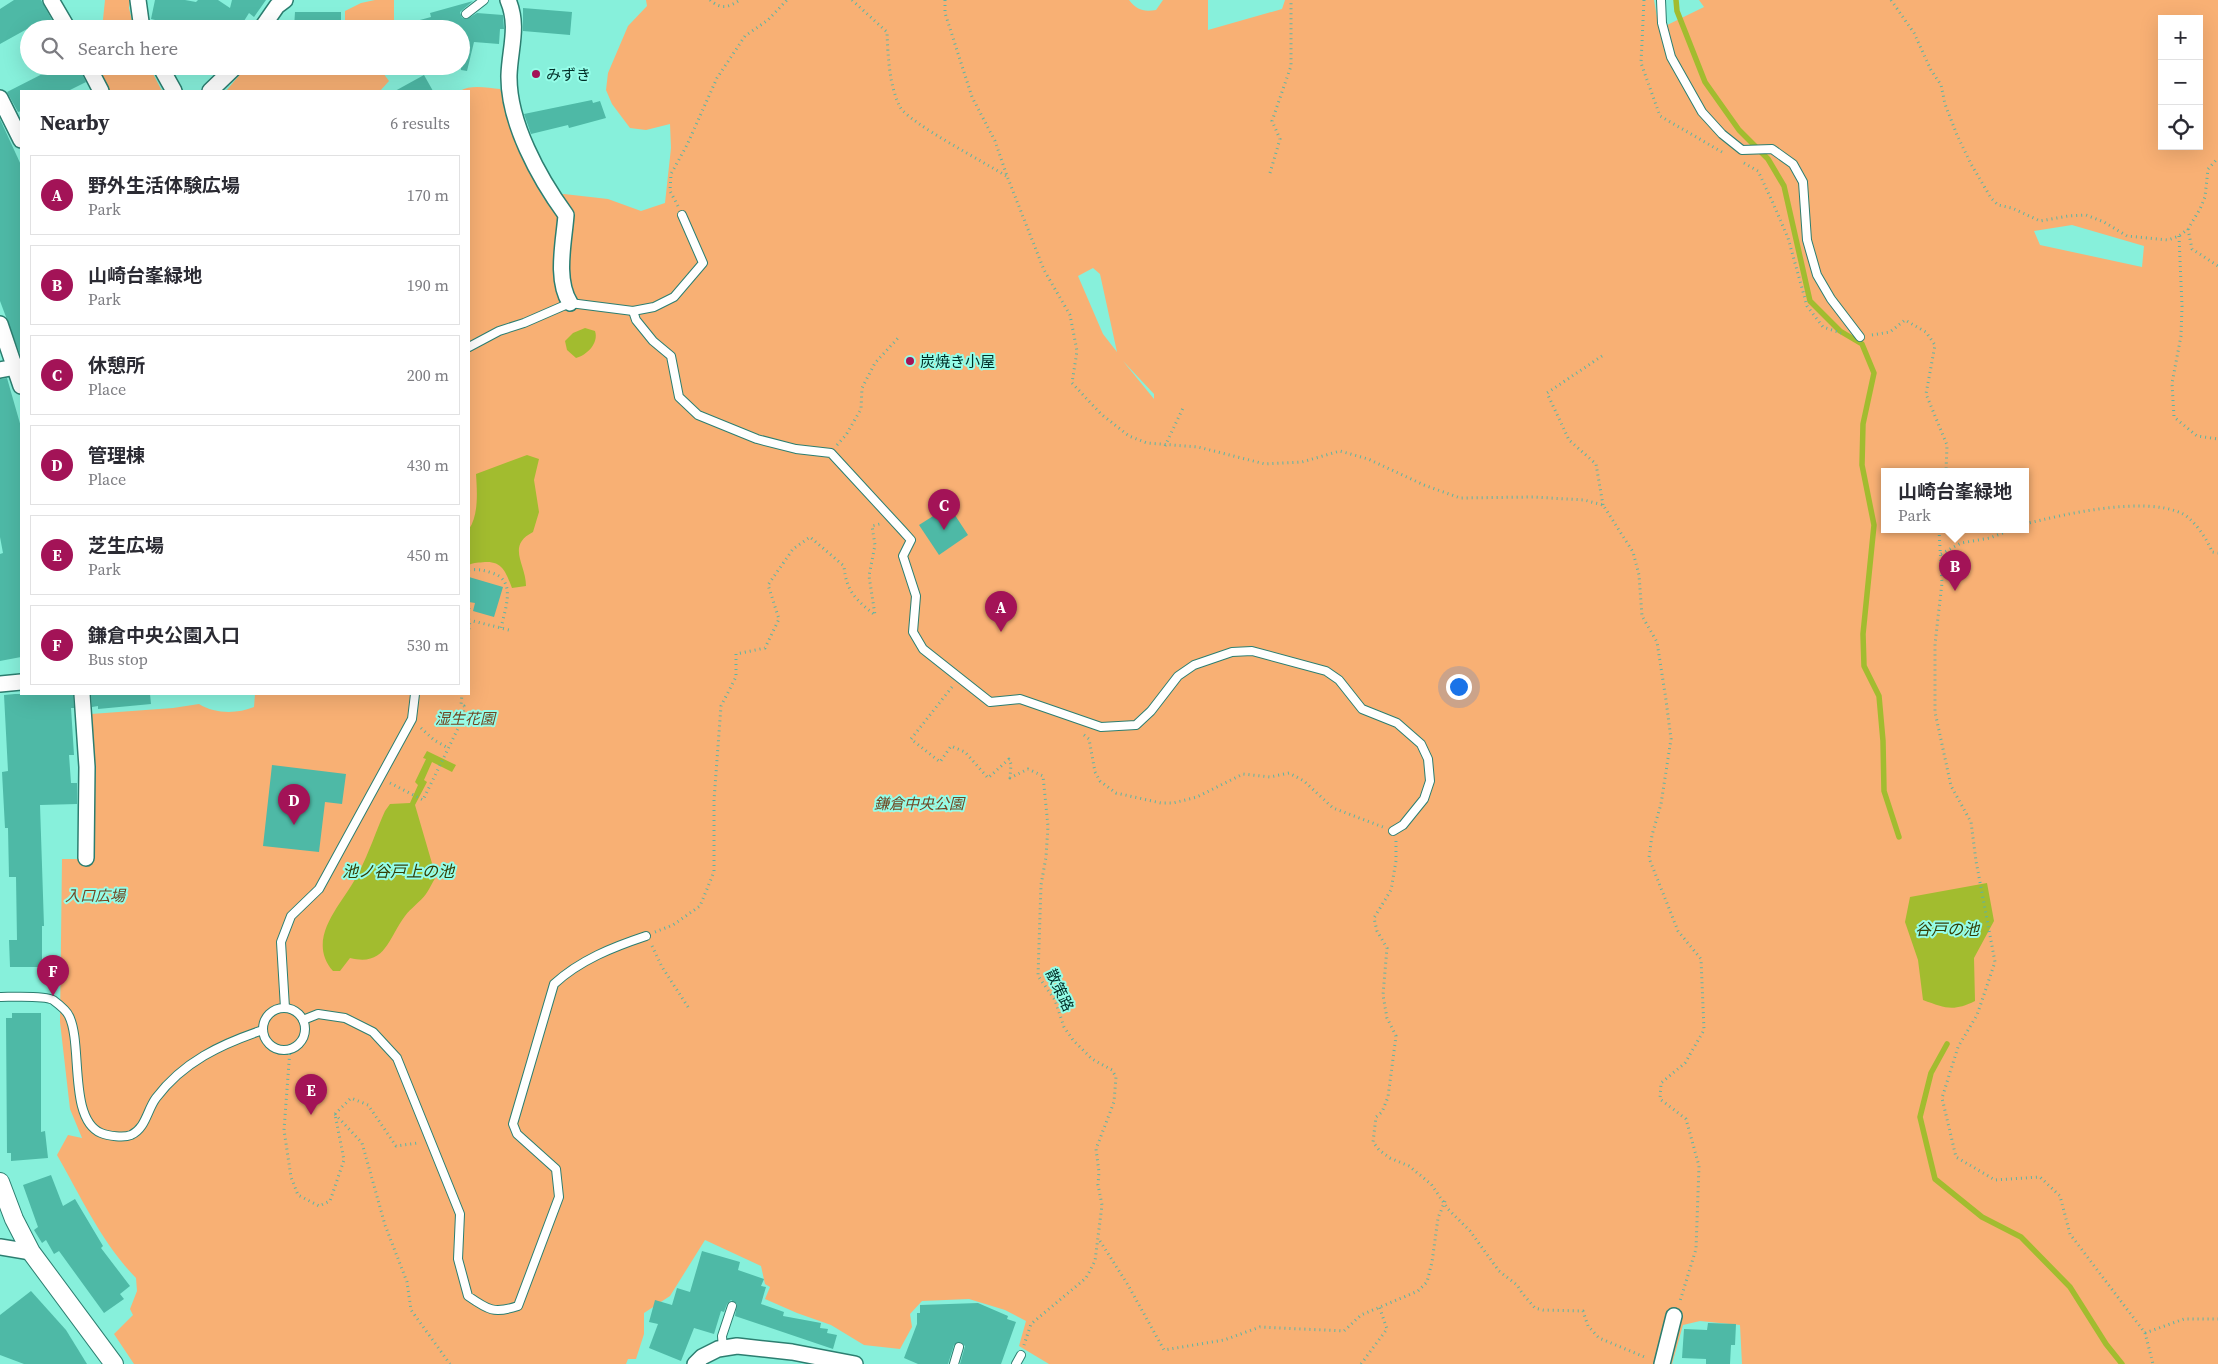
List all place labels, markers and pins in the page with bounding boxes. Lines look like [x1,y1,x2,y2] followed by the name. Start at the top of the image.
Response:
[546,64,591,85] place label: みずき
[530,68,542,80] marker: みずき
[920,351,995,372] place label: 炭焼き小屋
[904,355,916,367] marker: 炭焼き小屋
[928,489,960,530] pin: C
[1939,550,1971,591] pin: B
[985,591,1017,632] pin: A
[278,784,310,825] pin: D
[37,955,69,996] pin: F
[295,1074,327,1115] pin: E

